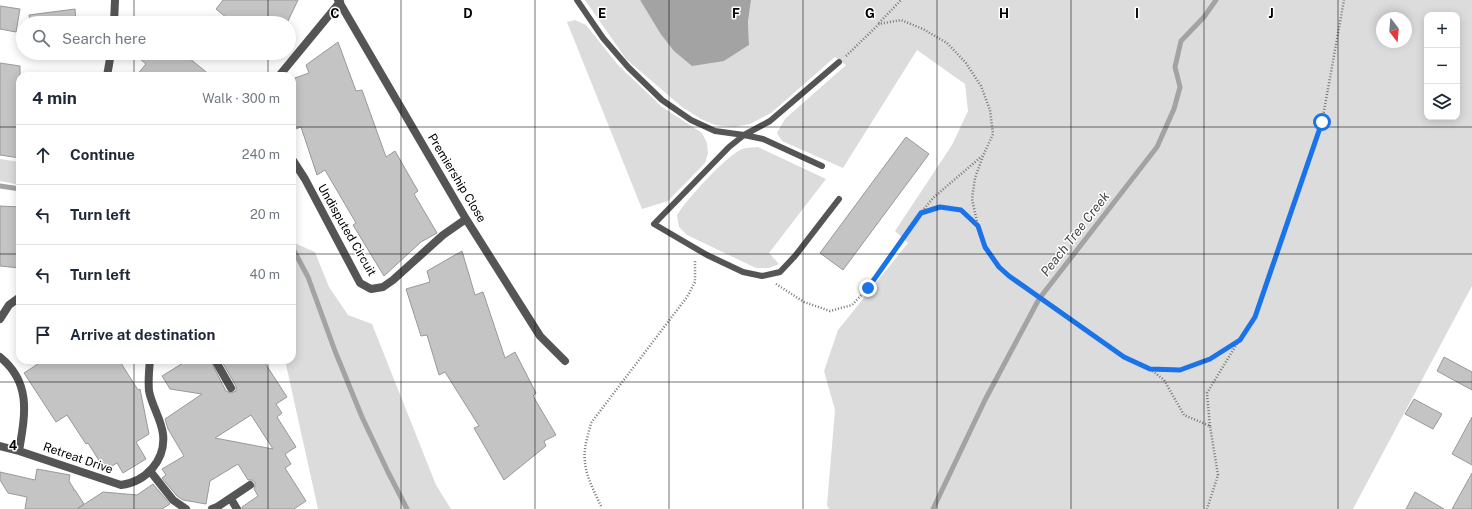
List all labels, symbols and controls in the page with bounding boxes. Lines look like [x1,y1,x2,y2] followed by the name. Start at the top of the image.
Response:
[330,6,340,21] text: C
[463,6,473,21] text: D
[598,6,606,21] text: E
[732,6,740,21] text: F
[865,6,875,21] text: G
[999,6,1009,21] text: H
[1135,6,1139,21] text: I
[1268,6,1274,21] text: J
[1376,12,1412,48] north arrow
[1424,12,1460,120] map controls
[1424,12,1460,48] button: +
[16,16,296,60] search box
[30,27,52,49] icon: search
[62,30,146,47] text: Search here
[1424,48,1460,84] button: −
[1424,84,1460,120] button: layers
[32,88,77,108] text: 4 min
[202,91,280,106] text: Walk · 300 m
[1313,113,1331,131] route start
[425,131,489,225] street label: Premiership Close
[32,144,54,166] icon: ahead
[70,146,135,163] text: Continue
[242,147,280,162] text: 240 m
[315,181,379,279] street label: Undisputed Circuit
[1038,189,1112,279] water label: Peach Tree Creek
[32,204,54,226] icon: left
[70,206,131,223] text: Turn left
[250,207,280,222] text: 20 m
[32,264,54,286] icon: left
[70,266,131,283] text: Turn left
[249,267,280,282] text: 40 m
[859,279,877,297] route end
[32,324,54,346] icon: arrive
[70,326,215,343] text: Arrive at destination
[9,438,18,453] text: 4
[41,439,115,477] street label: Retreat Drive

